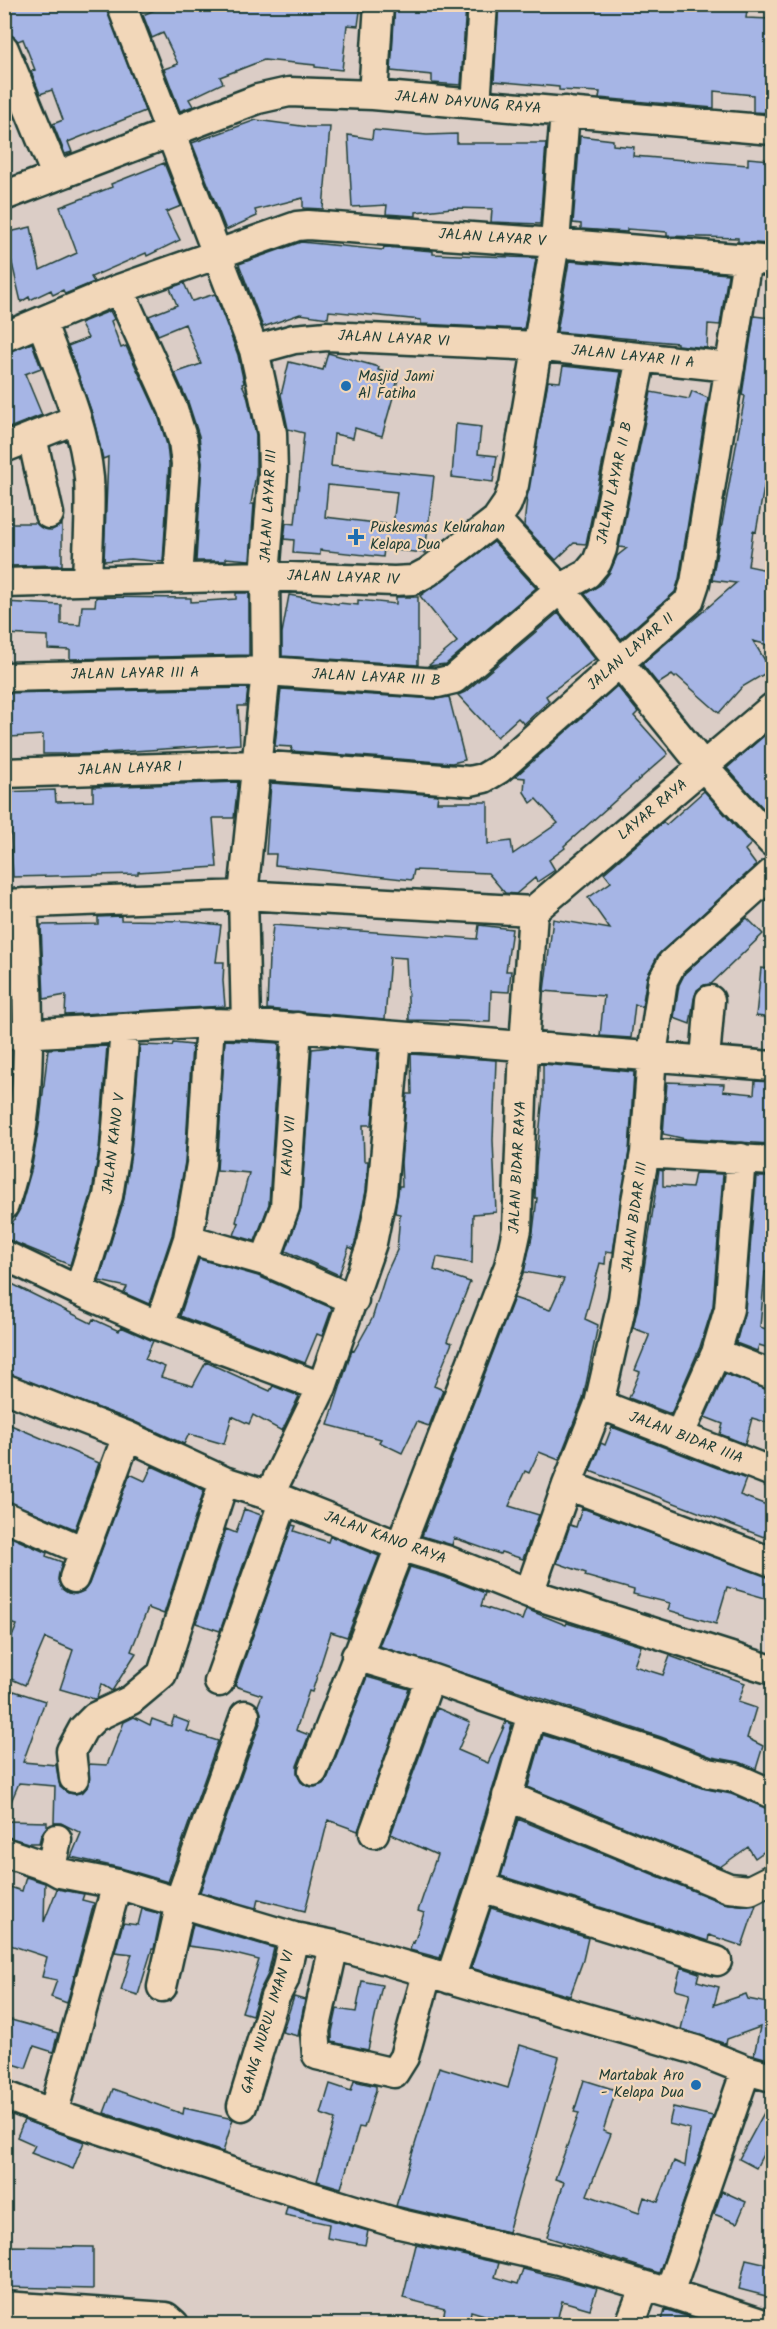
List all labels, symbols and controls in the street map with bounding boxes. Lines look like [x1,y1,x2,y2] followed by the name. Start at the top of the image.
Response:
[394,85,542,121] street label: JALAN DAYUNG RAYA
[438,222,547,254] street label: JALAN LAYAR V
[337,324,451,354] street label: JALAN LAYAR VI
[570,339,696,375] street label: JALAN LAYAR II A
[358,365,435,406] place label: Masjid Jami Al Fatiha
[339,379,353,393] marker: Masjid Jami Al Fatiha
[590,420,640,546] street label: JALAN LAYAR II B
[254,448,284,563] street label: JALAN LAYAR III
[370,516,505,557] place label: Puskesmas Kelurahan Kelapa Dua
[347,528,365,546] marker: Puskesmas Kelurahan Kelapa Dua
[287,564,400,592] street label: JALAN LAYAR IV
[582,607,680,697] street label: JALAN LAYAR II
[71,661,199,687] street label: JALAN LAYAR III A
[311,663,441,693] street label: JALAN LAYAR III B
[78,755,183,783] street label: JALAN LAYAR I
[613,773,693,847] street label: LAYAR RAYA
[96,1091,132,1196] street label: JALAN KANO V
[503,1100,533,1234] street label: JALAN BIDAR RAYA
[275,1115,303,1177] street label: KANO VII
[615,1160,655,1274] street label: JALAN BIDAR III
[625,1405,747,1471] street label: JALAN BIDAR IIIA
[320,1505,450,1571] street label: JALAN KANO RAYA
[235,1947,301,2097] street label: GANG NURUL IMAN VI
[598,2064,684,2105] place label: Martabak Aro - Kelapa Dua
[689,2078,703,2092] marker: Martabak Aro - Kelapa Dua

